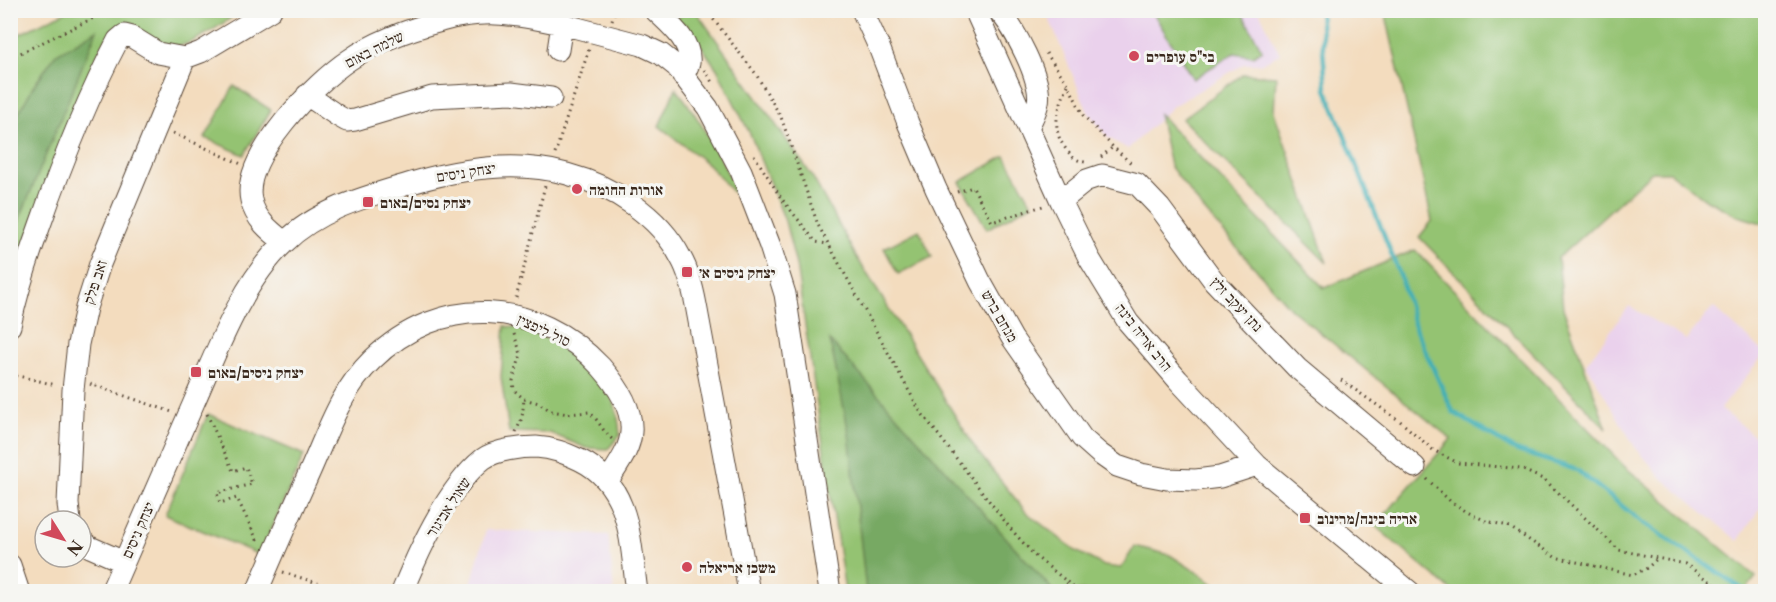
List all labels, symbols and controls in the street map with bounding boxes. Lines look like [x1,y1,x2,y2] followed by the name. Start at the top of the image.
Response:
[341,26,407,72] street label: שלמה באום
[1146,47,1214,66] place label: בי"ס עופרים
[1127,49,1141,63] marker: בי"ס עופרים
[435,158,497,186] street label: יצחק ניסים
[589,180,663,199] place label: אורות החומה
[570,182,584,196] marker: אורות החומה
[380,193,471,212] place label: יצחק נסים/באום
[361,195,375,209] marker: יצחק נסים/באום
[79,257,111,307] street label: זאב פלק
[699,263,776,282] place label: יצחק ניסים א׳
[680,265,694,279] marker: יצחק ניסים א׳
[1207,273,1267,335] street label: נתן יעקב זלץ
[978,287,1022,345] street label: מנחם ברש
[1111,299,1177,375] street label: הרב אריה בינה
[514,309,574,351] street label: סול ליפצין
[208,363,304,382] place label: יצחק ניסים/באום
[189,365,203,379] marker: יצחק ניסים/באום
[421,473,475,541] street label: שאול אביגור
[117,499,159,561] street label: יצחק ניסים
[33,509,93,569] north arrow
[1317,509,1417,528] place label: אריה בינה/מרינוב
[1298,511,1312,525] marker: אריה בינה/מרינוב
[63,536,87,560] text: N
[699,558,776,577] place label: משכן אריאלה
[680,560,694,574] marker: משכן אריאלה

